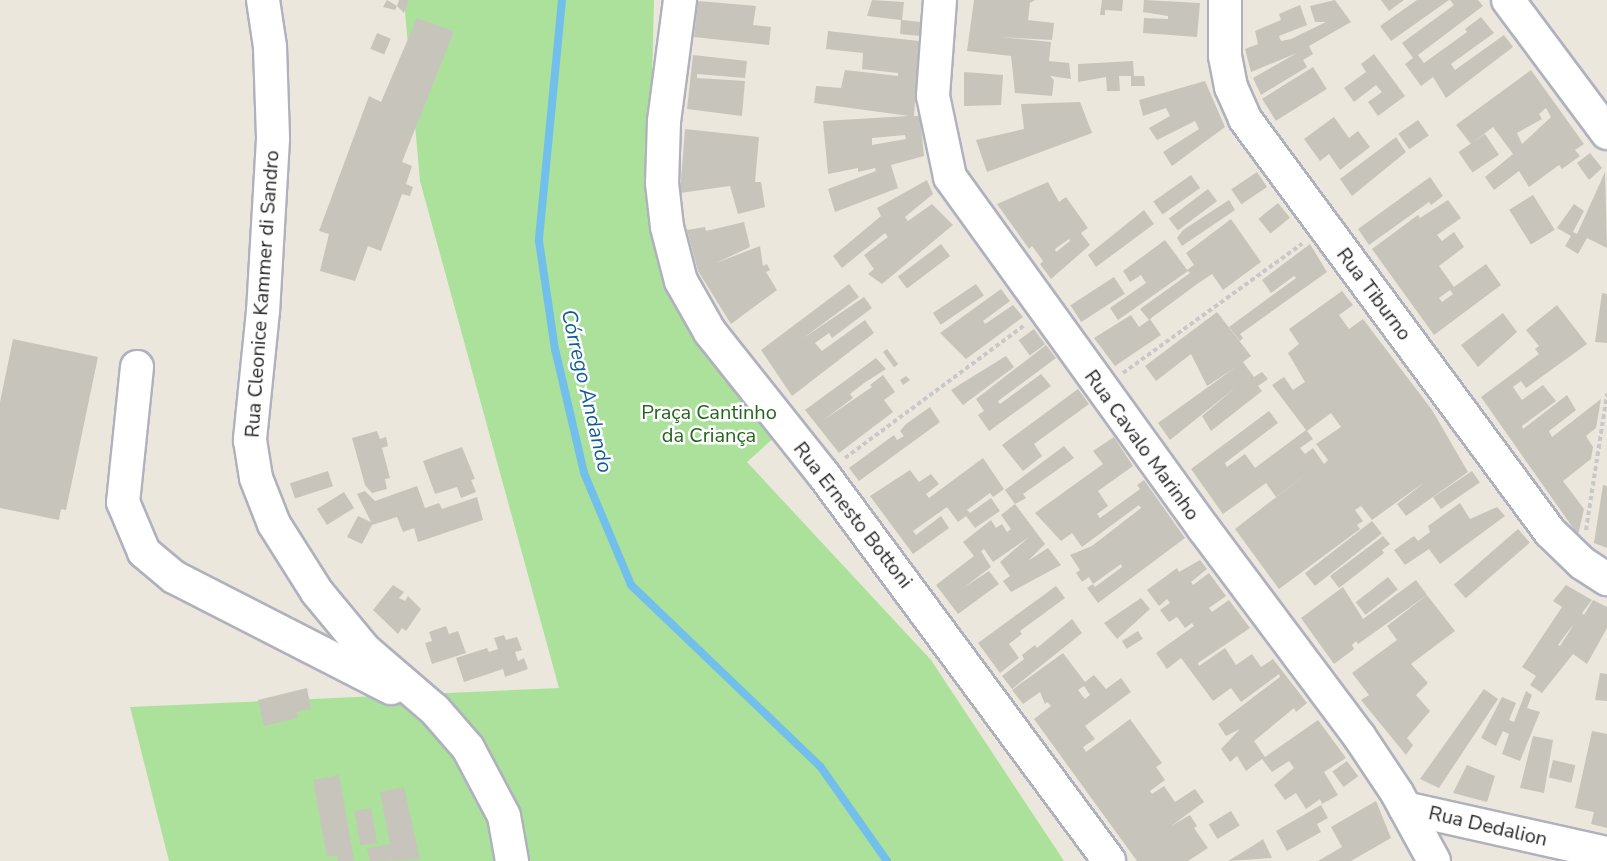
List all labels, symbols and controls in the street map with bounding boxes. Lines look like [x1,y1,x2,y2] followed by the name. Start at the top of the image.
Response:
[240,150,284,438] street label: Rua Cleonice Kammer di Sandro
[1331,243,1417,345] street label: Rua Tiburno
[556,307,618,475] water label: Córrego Andando
[1079,365,1205,525] street label: Rua Cavalo Marinho
[641,400,777,447] park label: Praça Cantinho da Criança
[788,437,918,593] street label: Rua Ernesto Bottoni
[1426,801,1550,851] street label: Rua Dedalion

